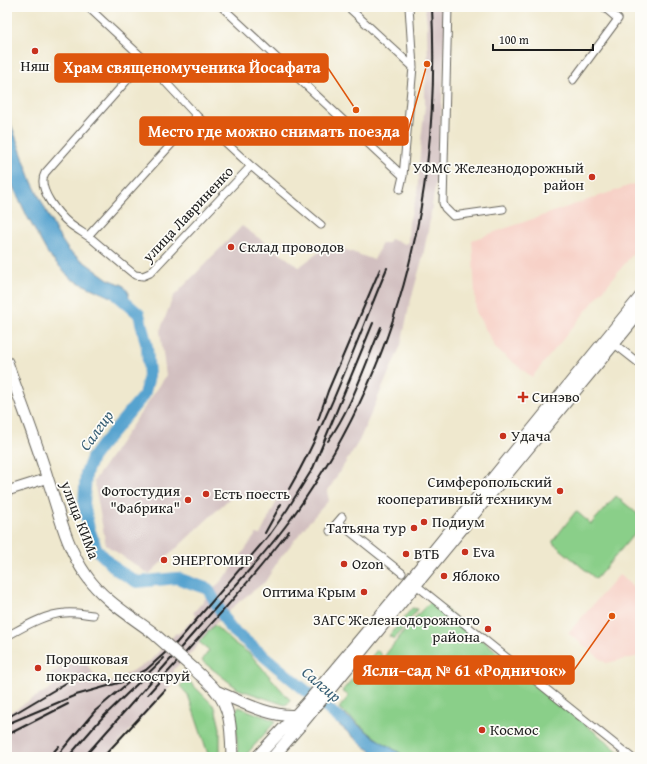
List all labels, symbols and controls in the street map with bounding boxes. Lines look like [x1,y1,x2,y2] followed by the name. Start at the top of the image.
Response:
[493,26,593,52] scale bar
[499,31,529,48] text: 100 m
[30,46,40,56] marker: Няш
[55,54,328,82] callout: Храм священомученика Йосафата
[21,55,49,76] place label: Няш
[63,55,321,79] text: Храм священомученика Йосафата
[140,117,408,145] callout: Место где можно снимать поезда
[148,119,401,143] text: Место где можно снимать поезда
[413,157,584,195] place label: УФМС Железнодорожный район
[137,161,238,267] street label: улица Лавриненко
[587,172,597,182] marker: УФМС Железнодорожный район
[239,236,344,257] place label: Склад проводов
[226,242,236,252] marker: Склад проводов
[532,386,580,407] place label: Синэво
[517,391,529,403] marker: Синэво
[73,404,119,455] water label: Салгир
[511,425,551,446] place label: Удача
[498,431,508,441] marker: Удача
[377,471,552,509] place label: Симферопольский кооперативный техникум
[56,477,105,563] street label: улица КИМа
[101,480,180,518] place label: Фотостудия "Фабрика"
[214,483,290,504] place label: Есть поесть
[555,486,565,496] marker: Симферопольский кооперативный техникум
[201,489,211,499] marker: Есть поесть
[183,495,193,505] marker: Фотостудия "Фабрика"
[432,511,485,532] place label: Подиум
[326,517,406,538] place label: Татьяна тур
[419,517,429,527] marker: Подиум
[409,523,419,533] marker: Татьяна тур
[473,541,495,562] place label: Eva
[414,543,439,564] place label: ВТБ
[460,547,470,557] marker: Eva
[172,549,253,570] place label: ЭНЕРГОМИР
[401,549,411,559] marker: ВТБ
[352,553,384,574] place label: Ozon
[159,555,169,565] marker: ЭНЕРГОМИР
[339,559,349,569] marker: Ozon
[451,565,500,586] place label: Яблоко
[439,571,449,581] marker: Яблоко
[263,581,356,602] place label: Оптима Крым
[359,587,369,597] marker: Оптима Крым
[313,609,481,647] place label: ЗАГС Железнодорожного района
[483,624,493,634] marker: ЗАГС Железнодорожного района
[46,648,190,686] place label: Порошковая покраска, пескоструй
[354,656,574,684] callout: Ясли–сад № 61 «Родничок»
[361,658,566,682] text: Ясли–сад № 61 «Родничок»
[297,660,347,708] water label: Салгир
[33,663,43,673] marker: Порошковая покраска, пескоструй
[490,719,539,740] place label: Космос
[477,725,487,735] marker: Космос

